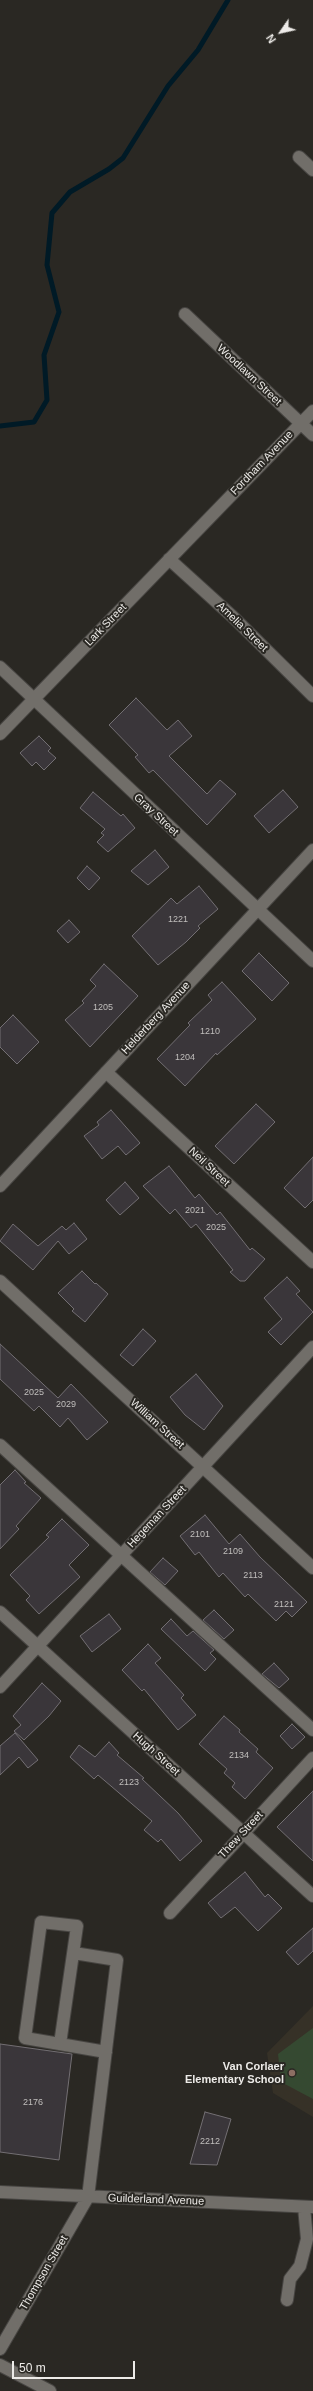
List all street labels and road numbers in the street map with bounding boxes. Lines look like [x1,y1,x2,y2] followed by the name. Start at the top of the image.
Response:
[214,342,284,408] street label: Woodlawn Street
[228,428,296,498] street label: Fordham Avenue
[214,599,270,655] street label: Amelia Street
[83,601,129,649] street label: Lark Street
[131,791,181,839] street label: Gray Street
[119,979,193,1057] street label: Helderberg Avenue
[186,1145,232,1189] street label: Neil Street
[127,1396,187,1452] street label: William Street
[125,1483,189,1551] street label: Hegeman Street
[130,1729,182,1779] street label: Hugh Street
[216,1809,266,1861] street label: Thew Street
[108,2192,204,2208] street label: Guilderland Avenue
[17,2233,71,2313] street label: Thompson Street

